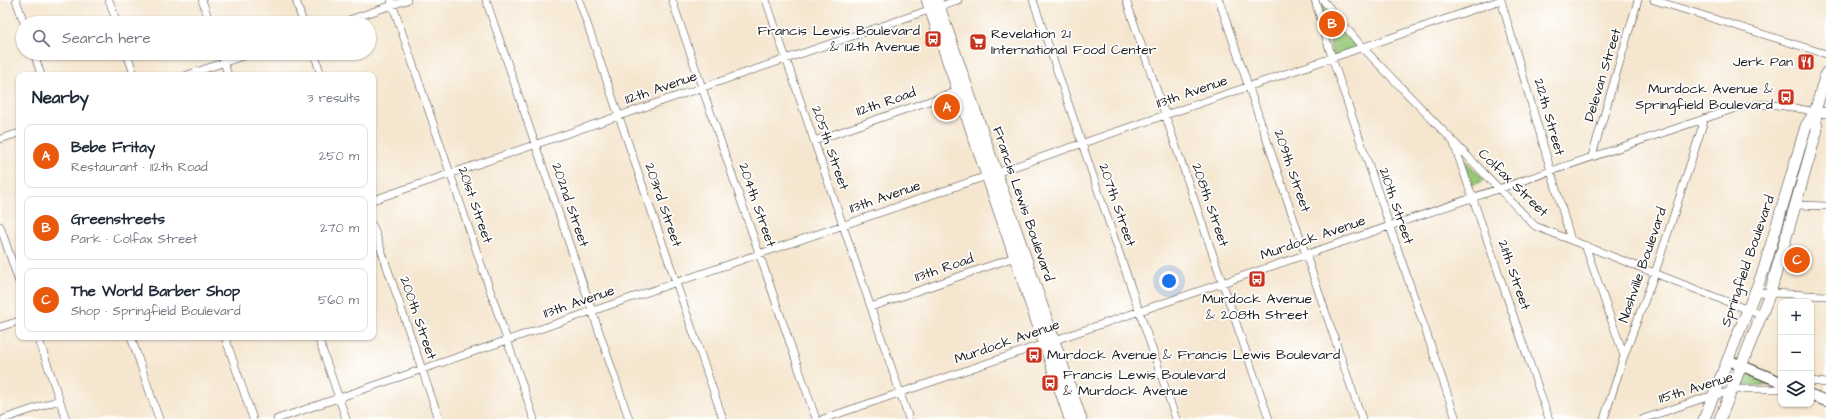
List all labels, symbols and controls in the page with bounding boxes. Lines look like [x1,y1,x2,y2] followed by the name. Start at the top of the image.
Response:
[1319,9,1345,39] pin: B
[16,16,376,60] search box
[758,21,920,57] place label: Francis Lewis Boulevard & 112th Avenue
[991,24,1157,60] place label: Revelation 21 International Food Center
[1579,26,1627,124] street label: Delevan Street
[30,27,52,49] icon: search
[62,28,151,49] text: Search here
[923,29,943,49] bus stop icon: Francis Lewis Boulevard & 112th Avenue
[968,32,988,52] supermarket icon: Revelation 21 International Food Center
[1733,52,1793,72] place label: Jerk Pan
[1796,52,1816,72] restaurant icon: Jerk Pan
[622,66,700,110] street label: 112th Avenue
[1154,70,1231,114] street label: 113th Avenue
[1528,76,1570,158] street label: 212th Street
[1635,79,1774,115] place label: Murdock Avenue & Springfield Boulevard
[853,82,919,122] street label: 112th Road
[32,86,89,110] text: Nearby
[1776,87,1796,107] bus stop icon: Murdock Avenue & Springfield Boulevard
[307,89,360,107] text: 3 results
[934,92,960,122] pin: A
[806,103,854,193] street label: 205th Street
[987,124,1059,284] street label: Francis Lewis Boulevard
[1269,127,1316,215] street label: 209th Street
[71,137,155,158] text: Bebe Fritay
[1473,144,1553,222] street label: Colfax Street
[42,147,50,165] text: A
[319,147,359,165] text: 250 m
[71,158,208,176] text: Restaurant · 112th Road
[546,160,594,250] street label: 202nd Street
[639,160,687,250] street label: 203rd Street
[733,160,781,250] street label: 204th Street
[1186,160,1234,250] street label: 208th Street
[1093,161,1141,250] street label: 207th Street
[453,164,498,246] street label: 201st Street
[1374,165,1419,247] street label: 210th Street
[847,175,924,219] street label: 113th Avenue
[1716,193,1780,329] street label: Springfield Boulevard
[1614,205,1672,325] street label: Nashville Boulevard
[71,209,165,230] text: Greenstreets
[1258,210,1369,265] street label: Murdock Avenue
[41,219,51,237] text: B
[320,219,359,237] text: 270 m
[71,230,198,248] text: Park · Colfax Street
[1493,237,1535,313] street label: 211th Street
[1784,245,1810,275] pin: C
[912,249,976,287] street label: 113th Road
[1247,269,1267,289] bus stop icon: Murdock Avenue & 208th Street
[1159,271,1179,291] your location
[394,274,442,363] street label: 200th Street
[541,280,618,324] street label: 113th Avenue
[71,281,240,302] text: The World Barber Shop
[1202,289,1312,325] place label: Murdock Avenue & 208th Street
[41,291,51,309] text: C
[318,291,359,309] text: 560 m
[1778,299,1814,407] map controls
[1778,299,1814,335] button: +
[71,302,241,320] text: Shop · Springfield Boulevard
[952,314,1063,369] street label: Murdock Avenue
[1778,335,1814,371] button: −
[1024,345,1044,365] bus stop icon: Murdock Avenue & Francis Lewis Boulevard
[1047,345,1340,365] place label: Murdock Avenue & Francis Lewis Boulevard
[1063,365,1226,401] place label: Francis Lewis Boulevard & Murdock Avenue
[1656,367,1736,409] street label: 115th Avenue
[1778,371,1814,407] button: layers
[1040,373,1060,393] bus stop icon: Francis Lewis Boulevard & Murdock Avenue

